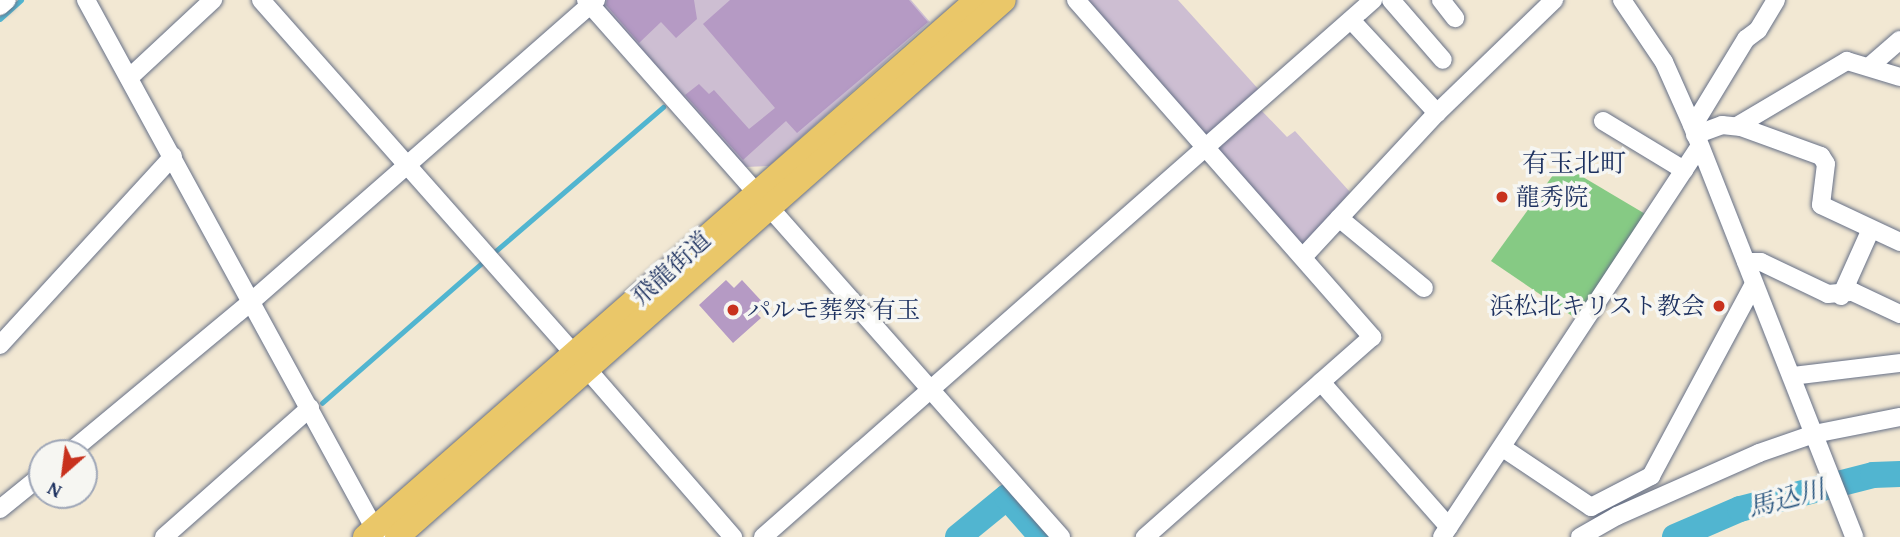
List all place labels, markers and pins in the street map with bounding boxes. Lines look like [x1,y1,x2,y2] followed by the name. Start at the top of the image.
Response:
[1516,183,1588,211] place label: 龍秀院
[1494,189,1510,205] marker: 龍秀院
[1489,292,1705,320] place label: 浜松北キリスト教会
[747,296,920,324] place label: パルモ葬祭 有玉
[1711,298,1727,314] marker: 浜松北キリスト教会
[725,302,741,318] marker: パルモ葬祭 有玉

